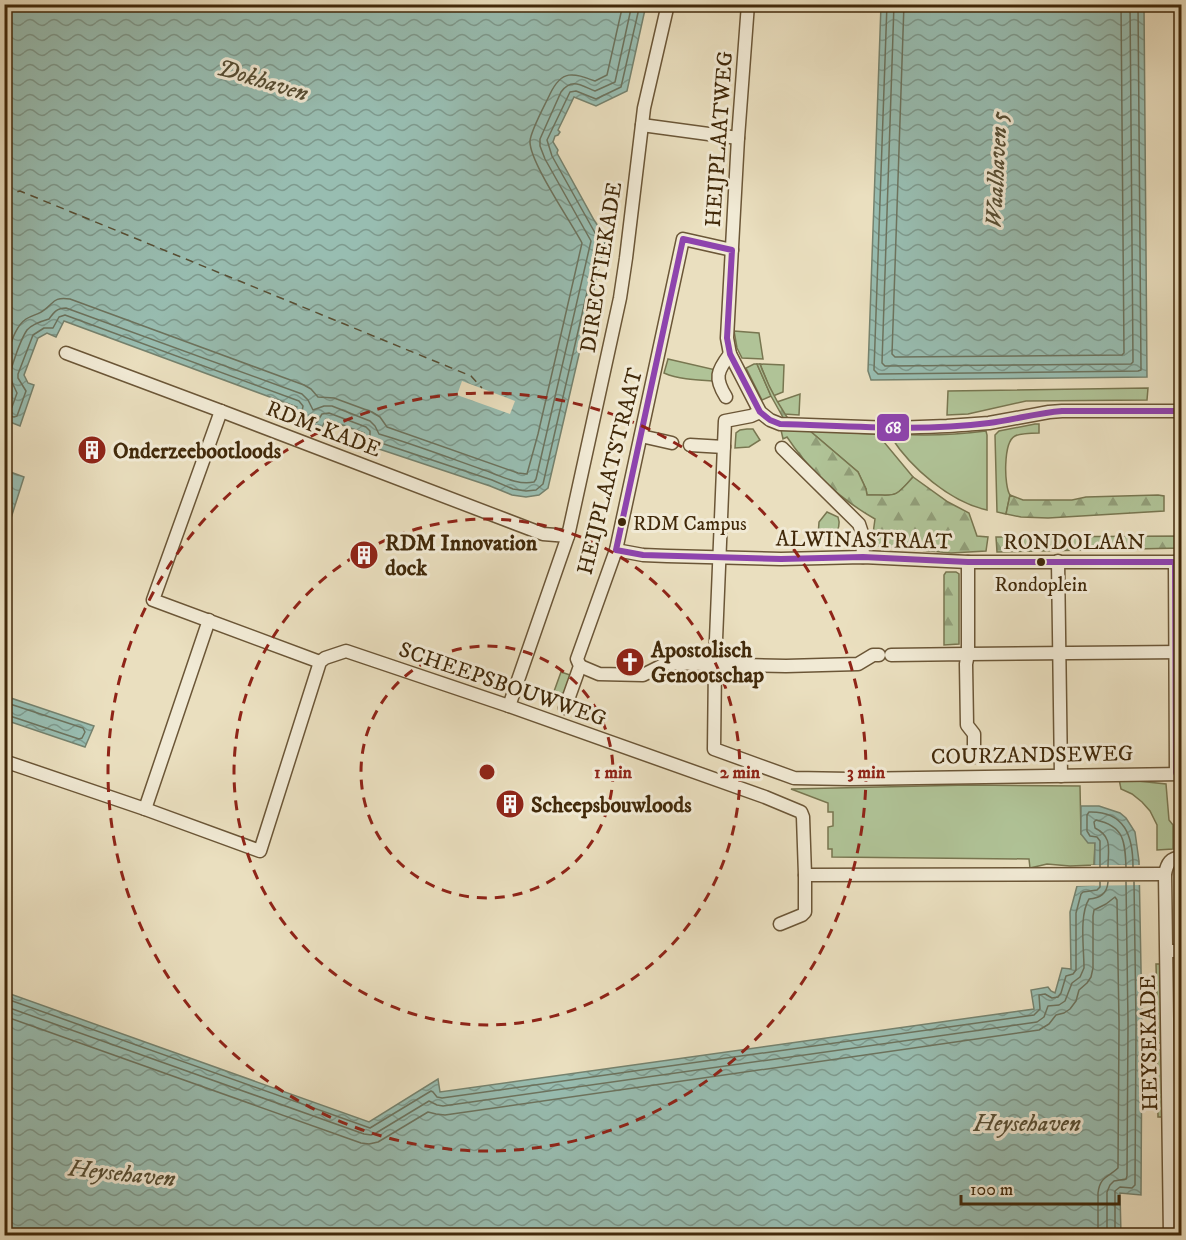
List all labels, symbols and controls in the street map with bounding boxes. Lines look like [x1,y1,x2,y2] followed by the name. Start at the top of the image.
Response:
[700,50,739,228] street label: HEIJPLAATWEG
[213,53,312,109] water label: Dokhaven
[979,110,1015,229] water label: Waalhaven 5
[575,180,628,355] street label: DIRECTIEKADE
[572,365,649,577] street label: HEIJPLAATSTRAAT
[262,395,385,464] street label: RDM-KADE
[876,413,910,442] line badge: 68
[885,418,901,438] text: 68
[76,434,108,466] building icon: Onderzeebootloods
[113,438,282,465] place label: Onderzeebootloods
[633,512,747,537] place label: RDM Campus
[616,516,628,528] marker: RDM Campus
[775,525,953,556] street label: ALWINASTRAAT
[1003,529,1145,556] street label: RONDOLAAN
[385,530,538,582] place label: RDM Innovation dock
[348,539,380,571] building icon: RDM Innovation dock
[1035,556,1047,568] marker: Rondoplein
[995,573,1088,598] place label: Rondoplein
[395,636,610,733] street label: SCHEEPSBOUWWEG
[650,637,764,689] place label: Apostolisch Genootschap
[614,646,646,678] church icon: Apostolisch Genootschap
[931,740,1134,771] street label: COURZANDSEWEG
[477,762,497,782] centre of rings
[594,762,633,784] text: 1 min
[720,762,761,784] text: 2 min
[847,762,886,784] text: 3 min
[494,788,526,820] building icon: Scheepsbouwloods
[531,792,692,819] place label: Scheepsbouwloods
[1135,975,1164,1111] street label: HEYSEKADE
[972,1109,1081,1139] water label: Heysehaven
[66,1153,177,1195] water label: Heysehaven
[961,1168,1118,1206] scale bar
[970,1179,1013,1201] text: 100 m

